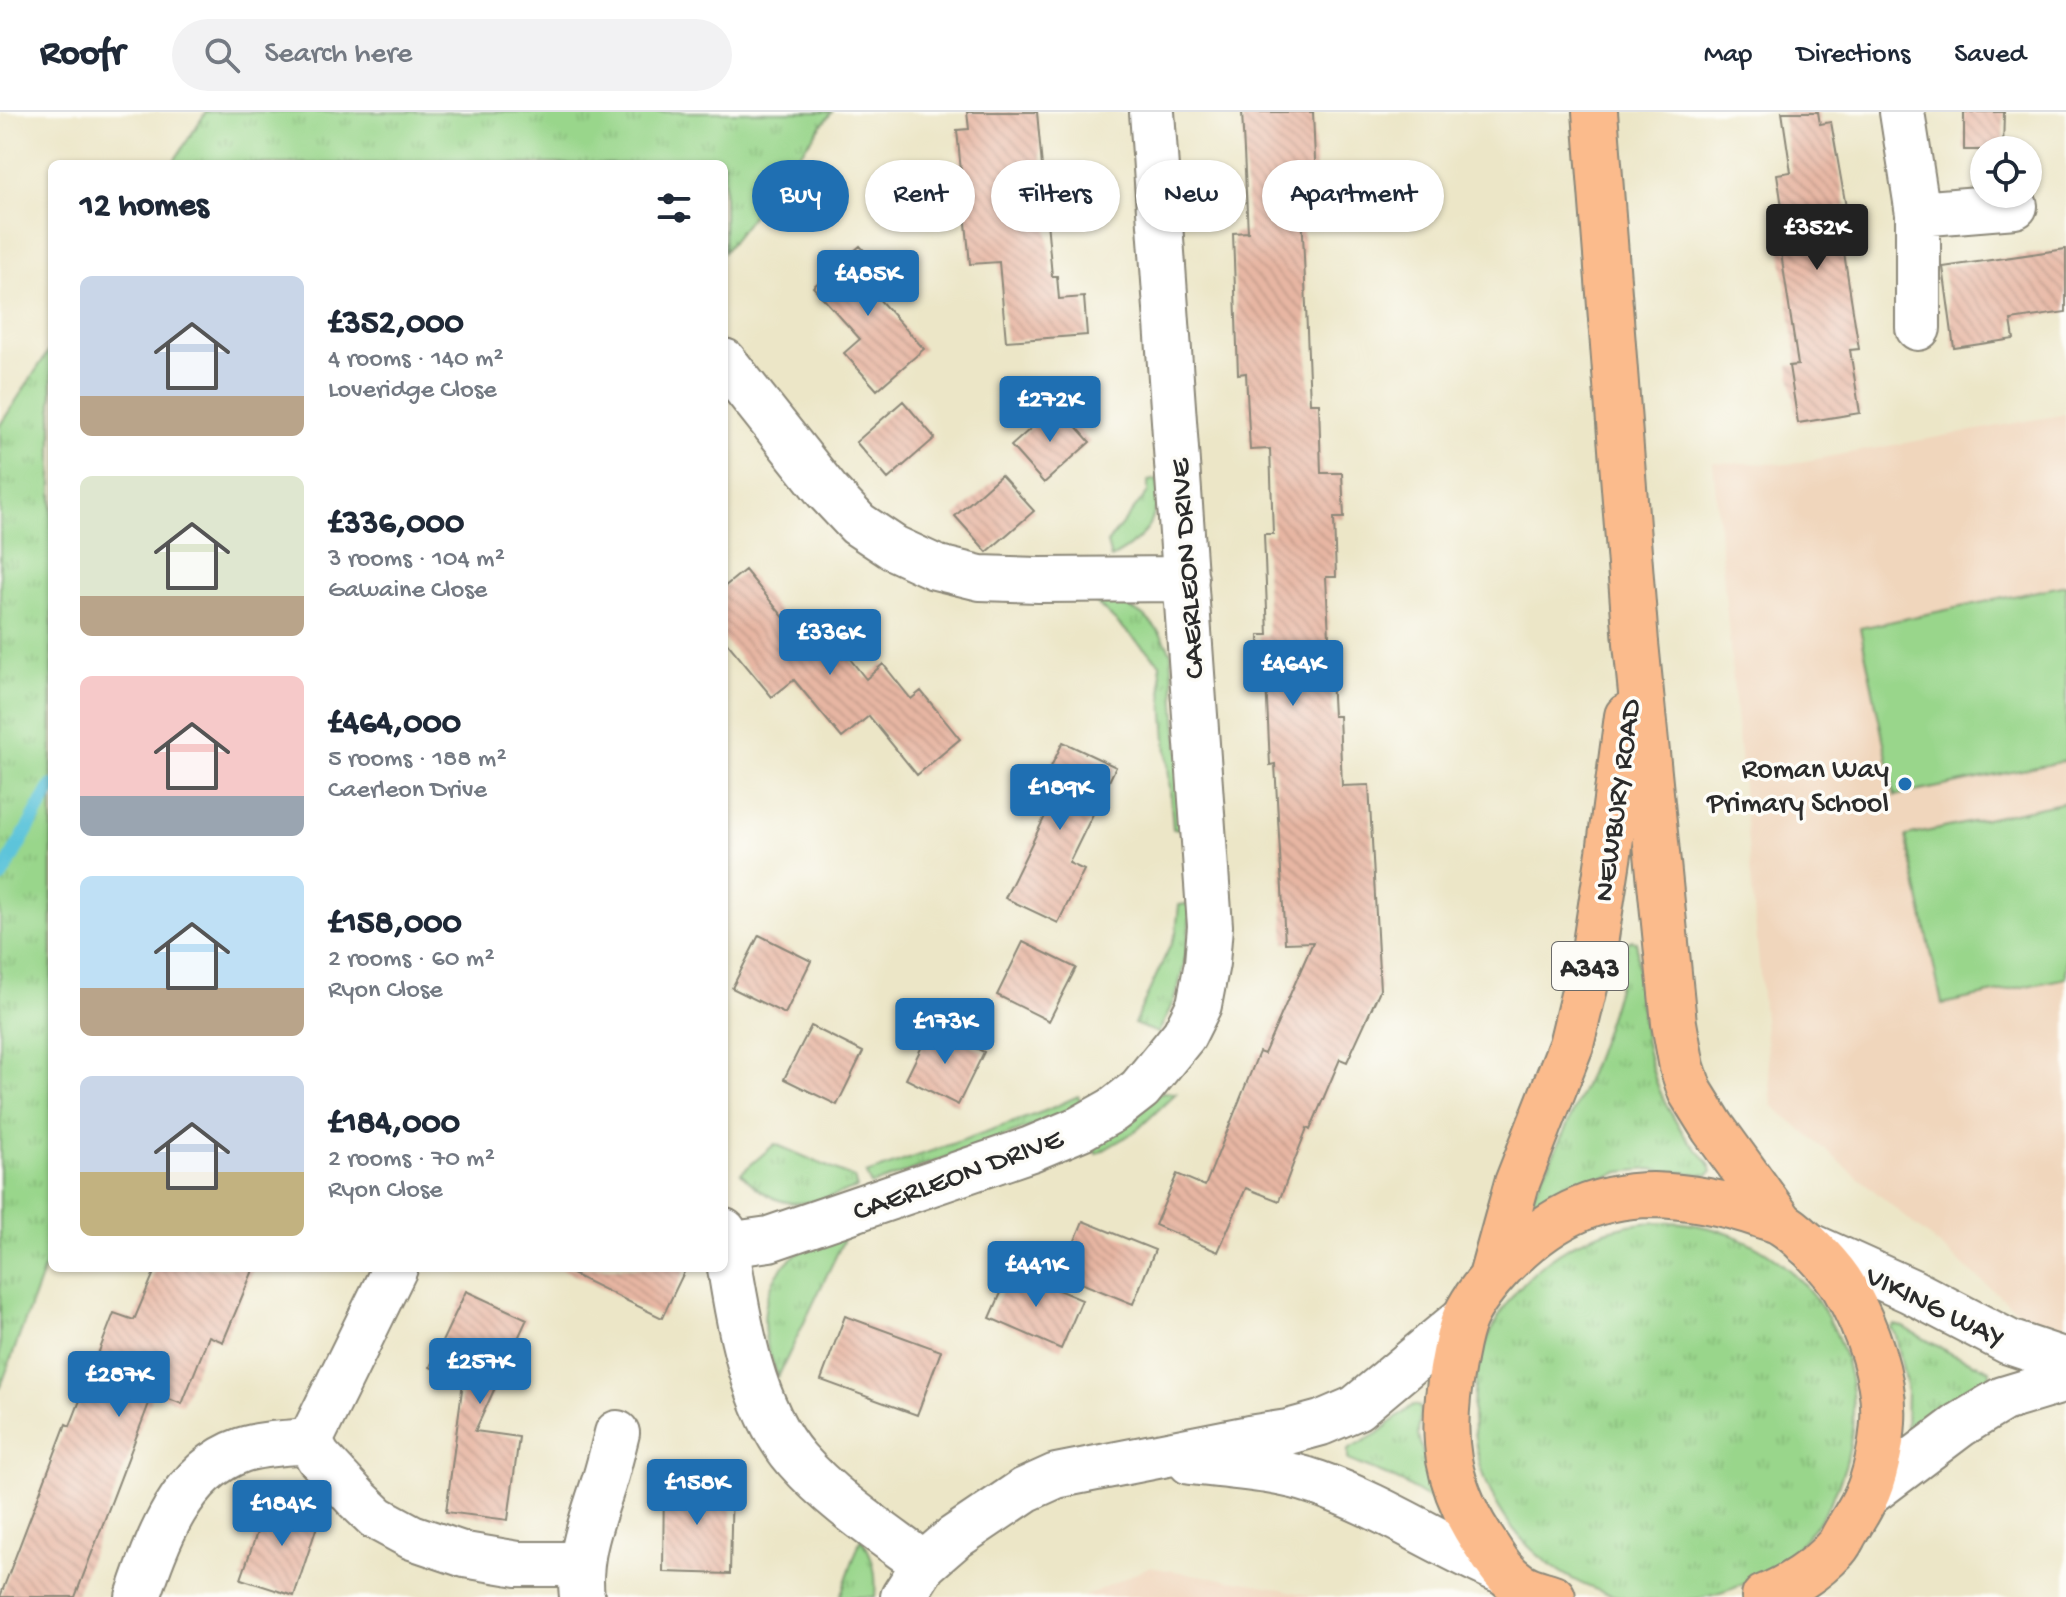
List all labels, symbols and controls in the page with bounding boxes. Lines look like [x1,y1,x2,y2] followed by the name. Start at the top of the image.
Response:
[172,19,732,91] search box
[40,33,124,77] text: Roofr
[200,33,244,77] icon: search
[264,38,412,73] text: Search here
[1704,39,1752,72] text: Map
[1796,39,1910,72] text: Directions
[1954,39,2026,72] text: Saved
[1970,136,2042,208] map controls
[1970,136,2042,208] button: locate
[752,160,849,232] chip: Buy
[865,160,975,232] chip: Rent
[991,160,1120,232] chip: Filters
[1136,160,1246,232] chip: New
[1262,160,1444,232] chip: Apartment
[652,186,696,230] icon: filters
[80,188,209,228] text: 12 homes
[1761,204,1873,272] pin: £352K
[1784,214,1850,245] text: £352K
[812,250,924,318] pin: £485K
[835,260,901,291] text: £485K
[328,305,464,345] text: £352,000
[144,308,240,404] icon: home
[328,345,504,376] text: 4 rooms · 140 m²
[328,376,497,407] text: Loveridge Close
[994,376,1106,444] pin: £272K
[1018,386,1082,417] text: £272K
[1164,456,1215,680] street label: CAERLEON DRIVE
[328,505,464,545] text: £336,000
[144,508,240,604] icon: home
[328,545,505,576] text: 3 rooms · 104 m²
[328,576,487,607] text: Gawaine Close
[774,609,886,677] pin: £336K
[797,619,863,650] text: £336K
[1237,640,1349,708] pin: £464K
[1261,650,1325,681] text: £464K
[1588,697,1651,904] street label: NEWBURY ROAD
[328,705,461,745] text: £464,000
[144,708,240,804] icon: home
[328,745,506,776] text: 5 rooms · 188 m²
[1706,754,1889,823] place label: Roman Way Primary School
[1004,764,1116,832] pin: £189K
[1028,774,1092,805] text: £189K
[1896,775,1914,793] marker: Roman Way Primary School
[328,776,487,807] text: Caerleon Drive
[328,905,462,945] text: £158,000
[144,908,240,1004] icon: home
[1552,942,1628,990] road number: A343
[328,945,494,976] text: 2 rooms · 60 m²
[328,976,443,1007] text: Ryon Close
[889,998,1001,1066] pin: £173K
[913,1008,977,1039] text: £173K
[328,1105,460,1145] text: £184,000
[144,1108,240,1204] icon: home
[849,1123,1069,1231] street label: CAERLEON DRIVE
[328,1145,495,1176] text: 2 rooms · 70 m²
[328,1176,443,1207] text: Ryon Close
[980,1241,1092,1309] pin: £441K
[1006,1251,1066,1282] text: £441K
[1858,1260,2009,1358] street label: VIKING WAY
[424,1338,536,1406] pin: £257K
[447,1348,513,1379] text: £257K
[63,1351,175,1419] pin: £287K
[86,1361,152,1392] text: £287K
[641,1459,753,1527] pin: £158K
[665,1469,729,1500] text: £158K
[226,1480,338,1548] pin: £184K
[251,1490,313,1521] text: £184K

